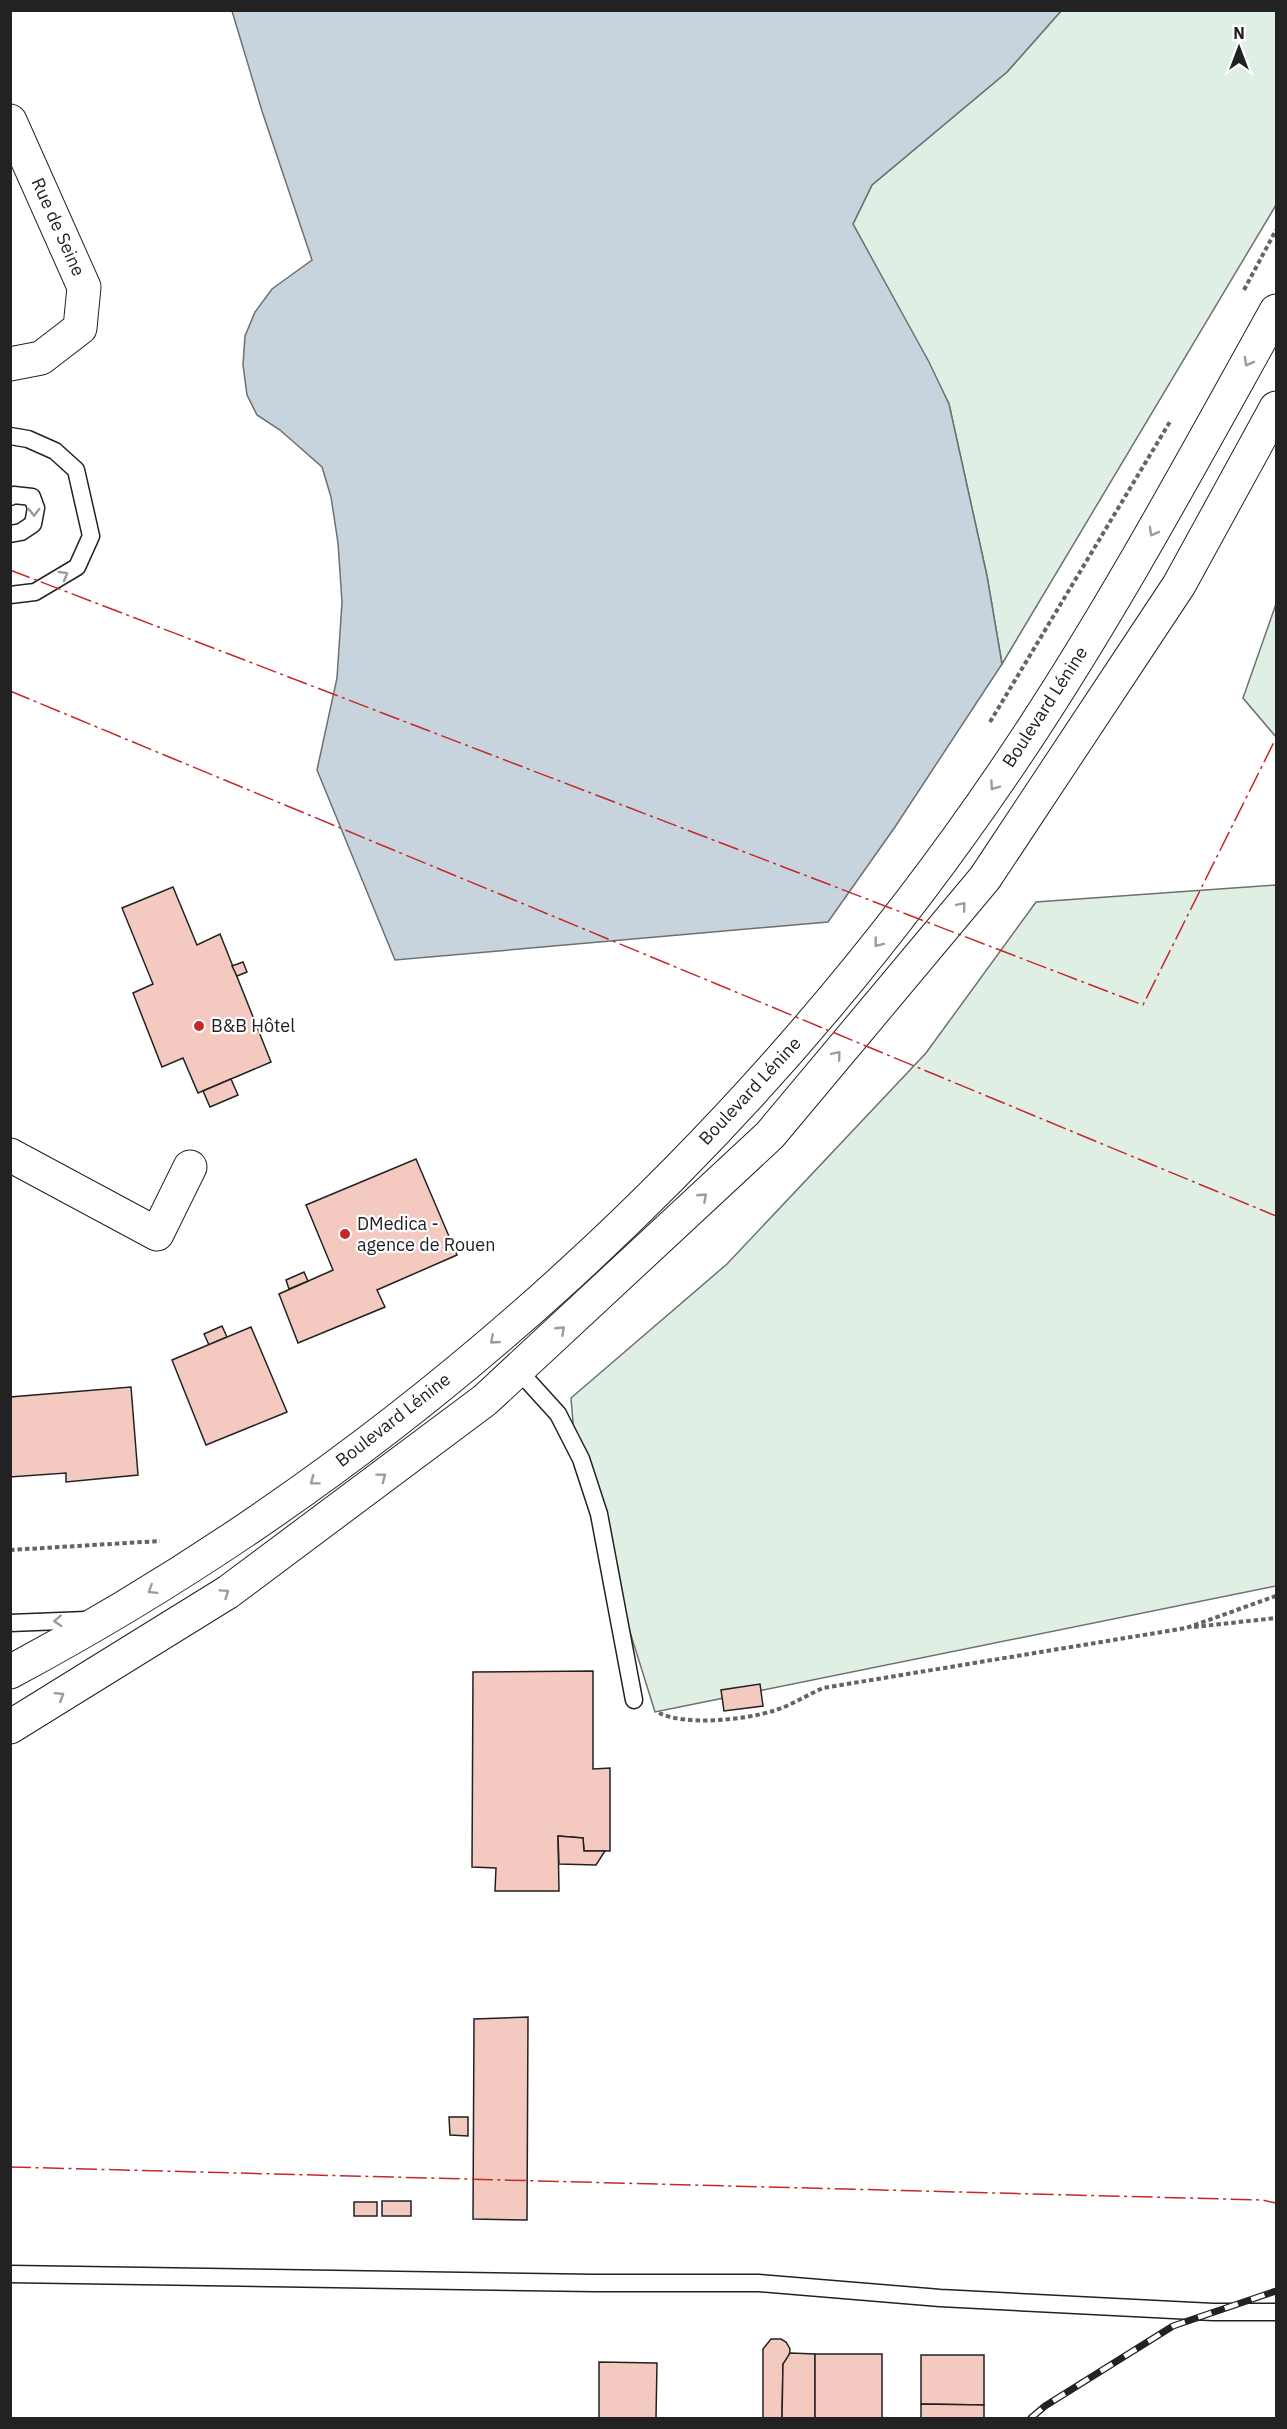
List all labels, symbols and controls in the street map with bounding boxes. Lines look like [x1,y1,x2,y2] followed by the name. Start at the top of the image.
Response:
[1209,18,1269,78] north arrow
[1233,23,1245,43] text: N
[27,174,90,280] street label: Rue de Seine
[1244,356,1255,366] one-way arrow
[28,508,40,517] one-way arrow
[1149,526,1160,536] one-way arrow
[58,571,68,582] one-way arrow
[997,642,1092,772] street label: Boulevard Lénine
[990,779,1001,790] one-way arrow
[955,902,966,913] one-way arrow
[874,936,885,947] one-way arrow
[211,1014,295,1037] place label: B&B Hôtel
[192,1019,206,1033] marker: B&B Hôtel
[694,1032,806,1150] street label: Boulevard Lénine
[830,1051,841,1062] one-way arrow
[697,1193,707,1204] one-way arrow
[357,1212,495,1256] place label: DMedica - agence de Rouen
[338,1227,352,1241] marker: DMedica - agence de Rouen
[554,1326,564,1337] one-way arrow
[490,1333,501,1344] one-way arrow
[331,1367,455,1472] street label: Boulevard Lénine
[376,1473,387,1484] one-way arrow
[310,1474,321,1485] one-way arrow
[148,1582,158,1594] one-way arrow
[219,1589,230,1600] one-way arrow
[53,1615,62,1628] one-way arrow
[54,1692,64,1704] one-way arrow

